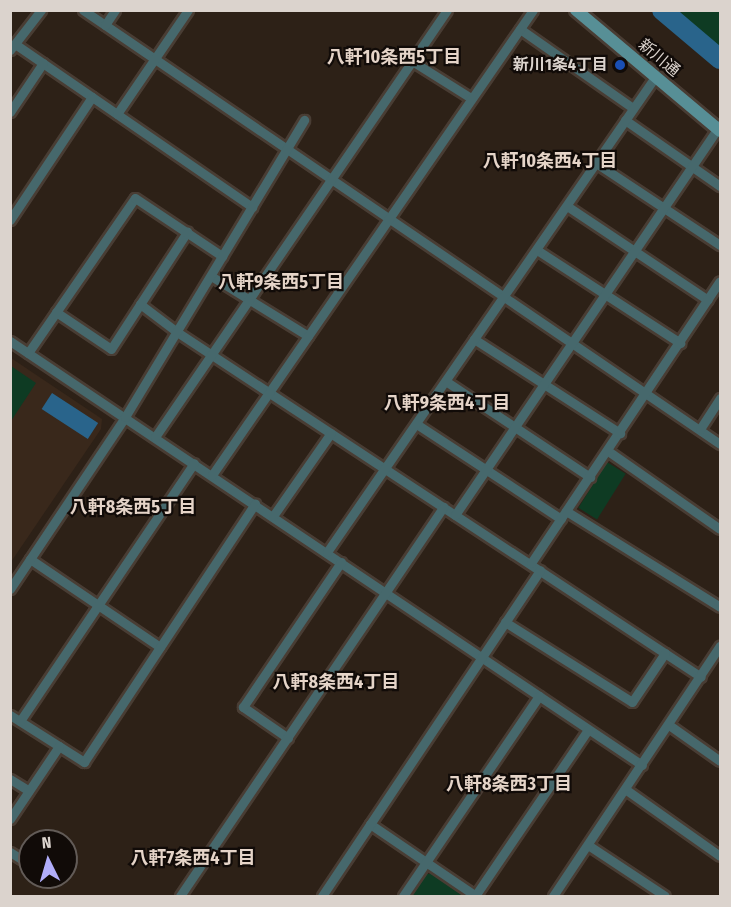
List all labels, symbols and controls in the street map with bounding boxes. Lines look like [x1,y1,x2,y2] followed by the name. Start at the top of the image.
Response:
[634,35,684,81] street label: 新川通
[327,46,461,68] district label: 八軒10条西5丁目
[513,55,608,75] place label: 新川1条4丁目
[613,58,627,72] marker: 新川1条4丁目
[483,150,617,172] district label: 八軒10条西4丁目
[218,271,344,293] district label: 八軒9条西5丁目
[384,392,510,414] district label: 八軒9条西4丁目
[70,496,196,518] district label: 八軒8条西5丁目
[273,671,399,693] district label: 八軒8条西4丁目
[446,773,572,795] district label: 八軒8条西3丁目
[18,829,78,889] north arrow
[41,833,52,852] text: N
[131,847,255,869] district label: 八軒7条西4丁目

